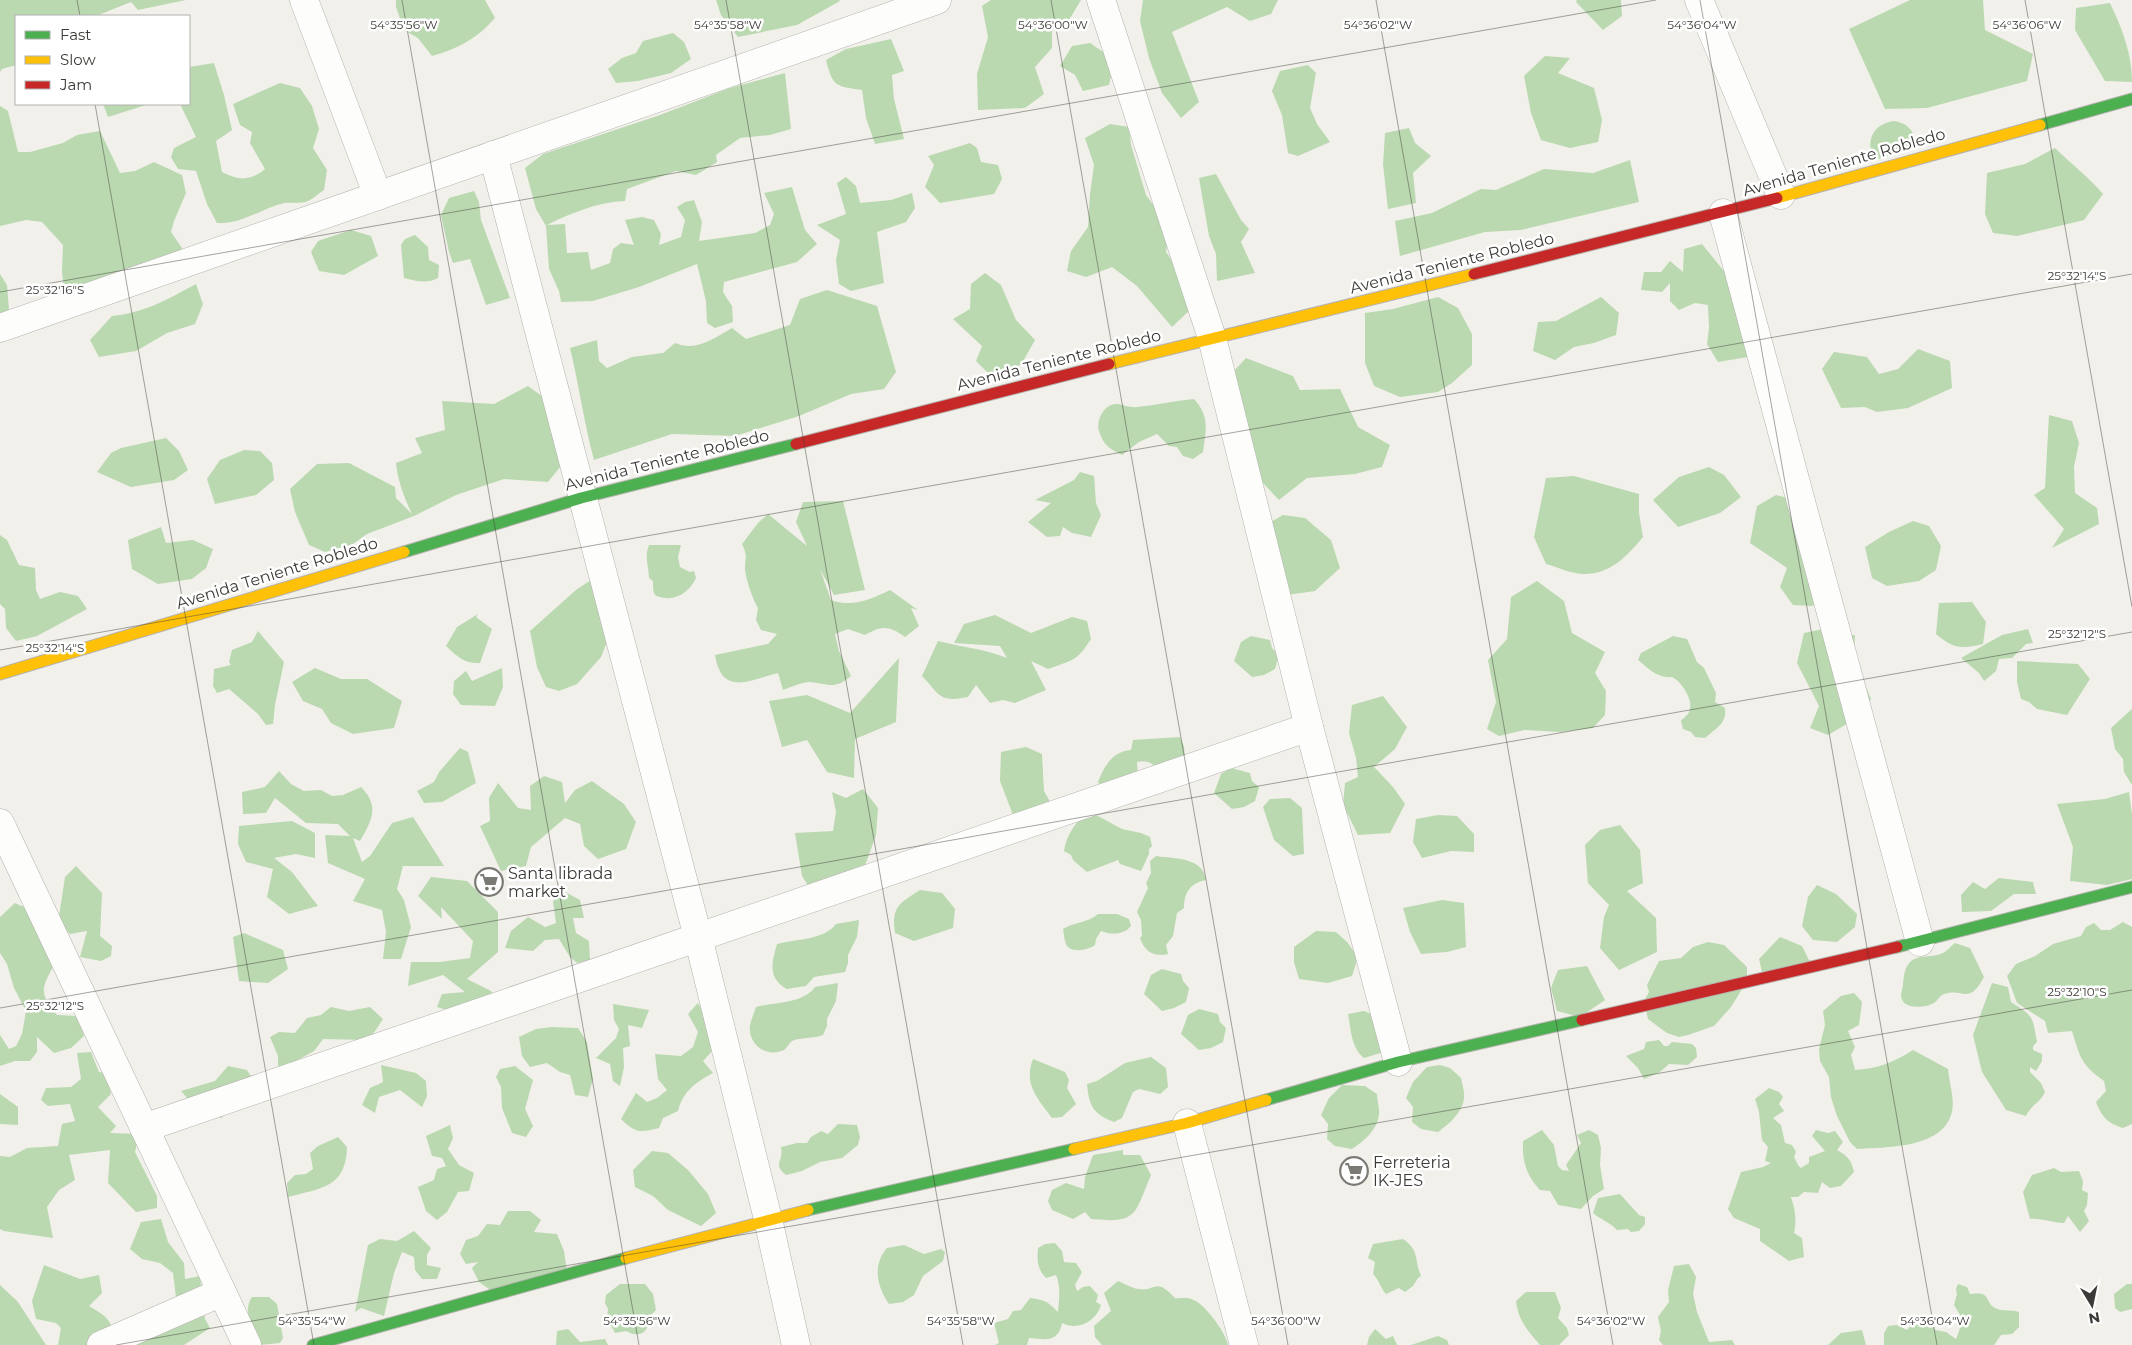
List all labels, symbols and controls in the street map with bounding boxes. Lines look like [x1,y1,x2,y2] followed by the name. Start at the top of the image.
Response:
[15,15,190,105] legend
[370,17,438,32] text: 54°35'56"W
[694,17,762,32] text: 54°35'58"W
[1018,17,1088,32] text: 54°36'00"W
[1344,17,1412,32] text: 54°36'02"W
[1667,17,1737,32] text: 54°36'04"W
[1992,17,2062,32] text: 54°36'06"W
[60,25,91,44] text: Fast
[60,50,96,69] text: Slow
[59,75,92,94] text: Jam
[1741,124,1947,200] street label: Avenida Teniente Robledo
[1348,228,1556,298] street label: Avenida Teniente Robledo
[2048,268,2106,283] text: 25°32'14"S
[26,282,84,297] text: 25°32'16"S
[955,325,1163,395] street label: Avenida Teniente Robledo
[563,425,771,495] street label: Avenida Teniente Robledo
[174,533,380,613] street label: Avenida Teniente Robledo
[2048,626,2106,641] text: 25°32'12"S
[26,640,84,655] text: 25°32'14"S
[508,864,613,901] place label: Santa librada market
[474,867,504,897] supermarket icon: Santa librada market
[2047,984,2107,999] text: 25°32'10"S
[26,998,84,1013] text: 25°32'12"S
[1373,1153,1451,1190] place label: Ferreteria IK-JES
[1339,1156,1369,1186] supermarket icon: Ferreteria IK-JES
[2067,1280,2117,1330] north arrow
[2087,1308,2101,1328] text: N
[278,1313,346,1328] text: 54°35'54"W
[603,1313,671,1328] text: 54°35'56"W
[927,1313,995,1328] text: 54°35'58"W
[1251,1313,1321,1328] text: 54°36'00"W
[1577,1313,1645,1328] text: 54°36'02"W
[1900,1313,1970,1328] text: 54°36'04"W

